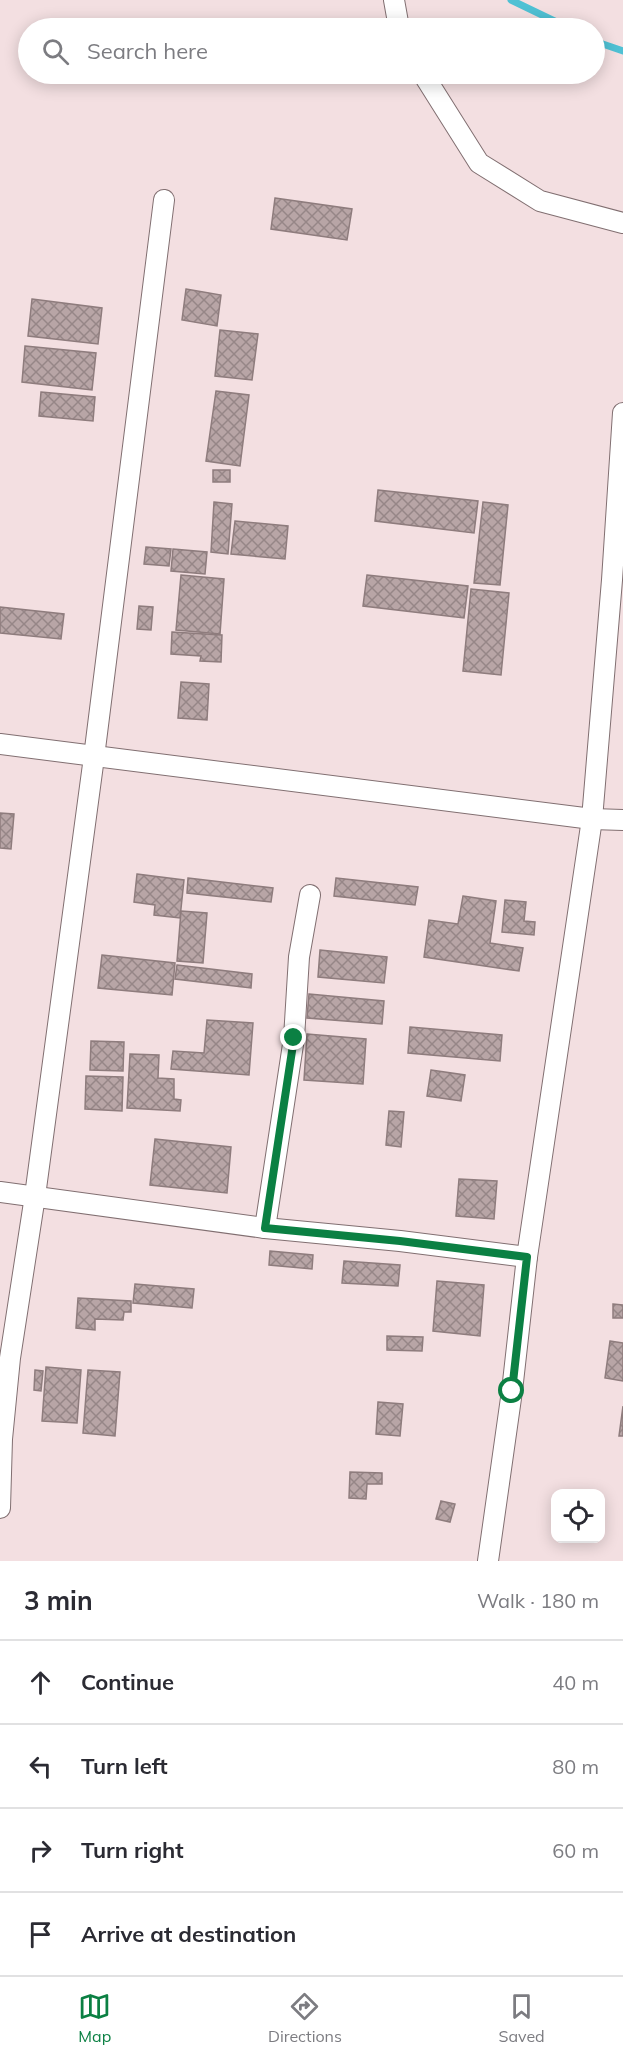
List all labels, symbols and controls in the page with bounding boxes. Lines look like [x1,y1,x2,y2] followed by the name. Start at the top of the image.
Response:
[18,18,605,84] search box
[39,35,72,68] icon: search
[87,37,208,65] text: Search here
[280,1024,306,1050] route end
[498,1377,524,1403] route start
[551,1489,605,1543] map controls
[551,1489,605,1543] button: locate
[24,1584,93,1617] text: 3 min
[477,1588,599,1613] text: Walk · 180 m
[24,1666,57,1699] icon: ahead
[81,1668,174,1696] text: Continue
[552,1670,599,1695] text: 40 m
[24,1750,57,1783] icon: left
[81,1752,168,1780] text: Turn left
[552,1754,599,1779] text: 80 m
[24,1834,57,1867] icon: right
[81,1836,184,1864] text: Turn right
[552,1838,599,1863] text: 60 m
[24,1918,57,1951] icon: arrive
[81,1920,296,1948] text: Arrive at destination
[78,1990,111,2046] tab: Map
[268,1990,342,2046] tab: Directions
[499,1990,545,2046] tab: Saved

